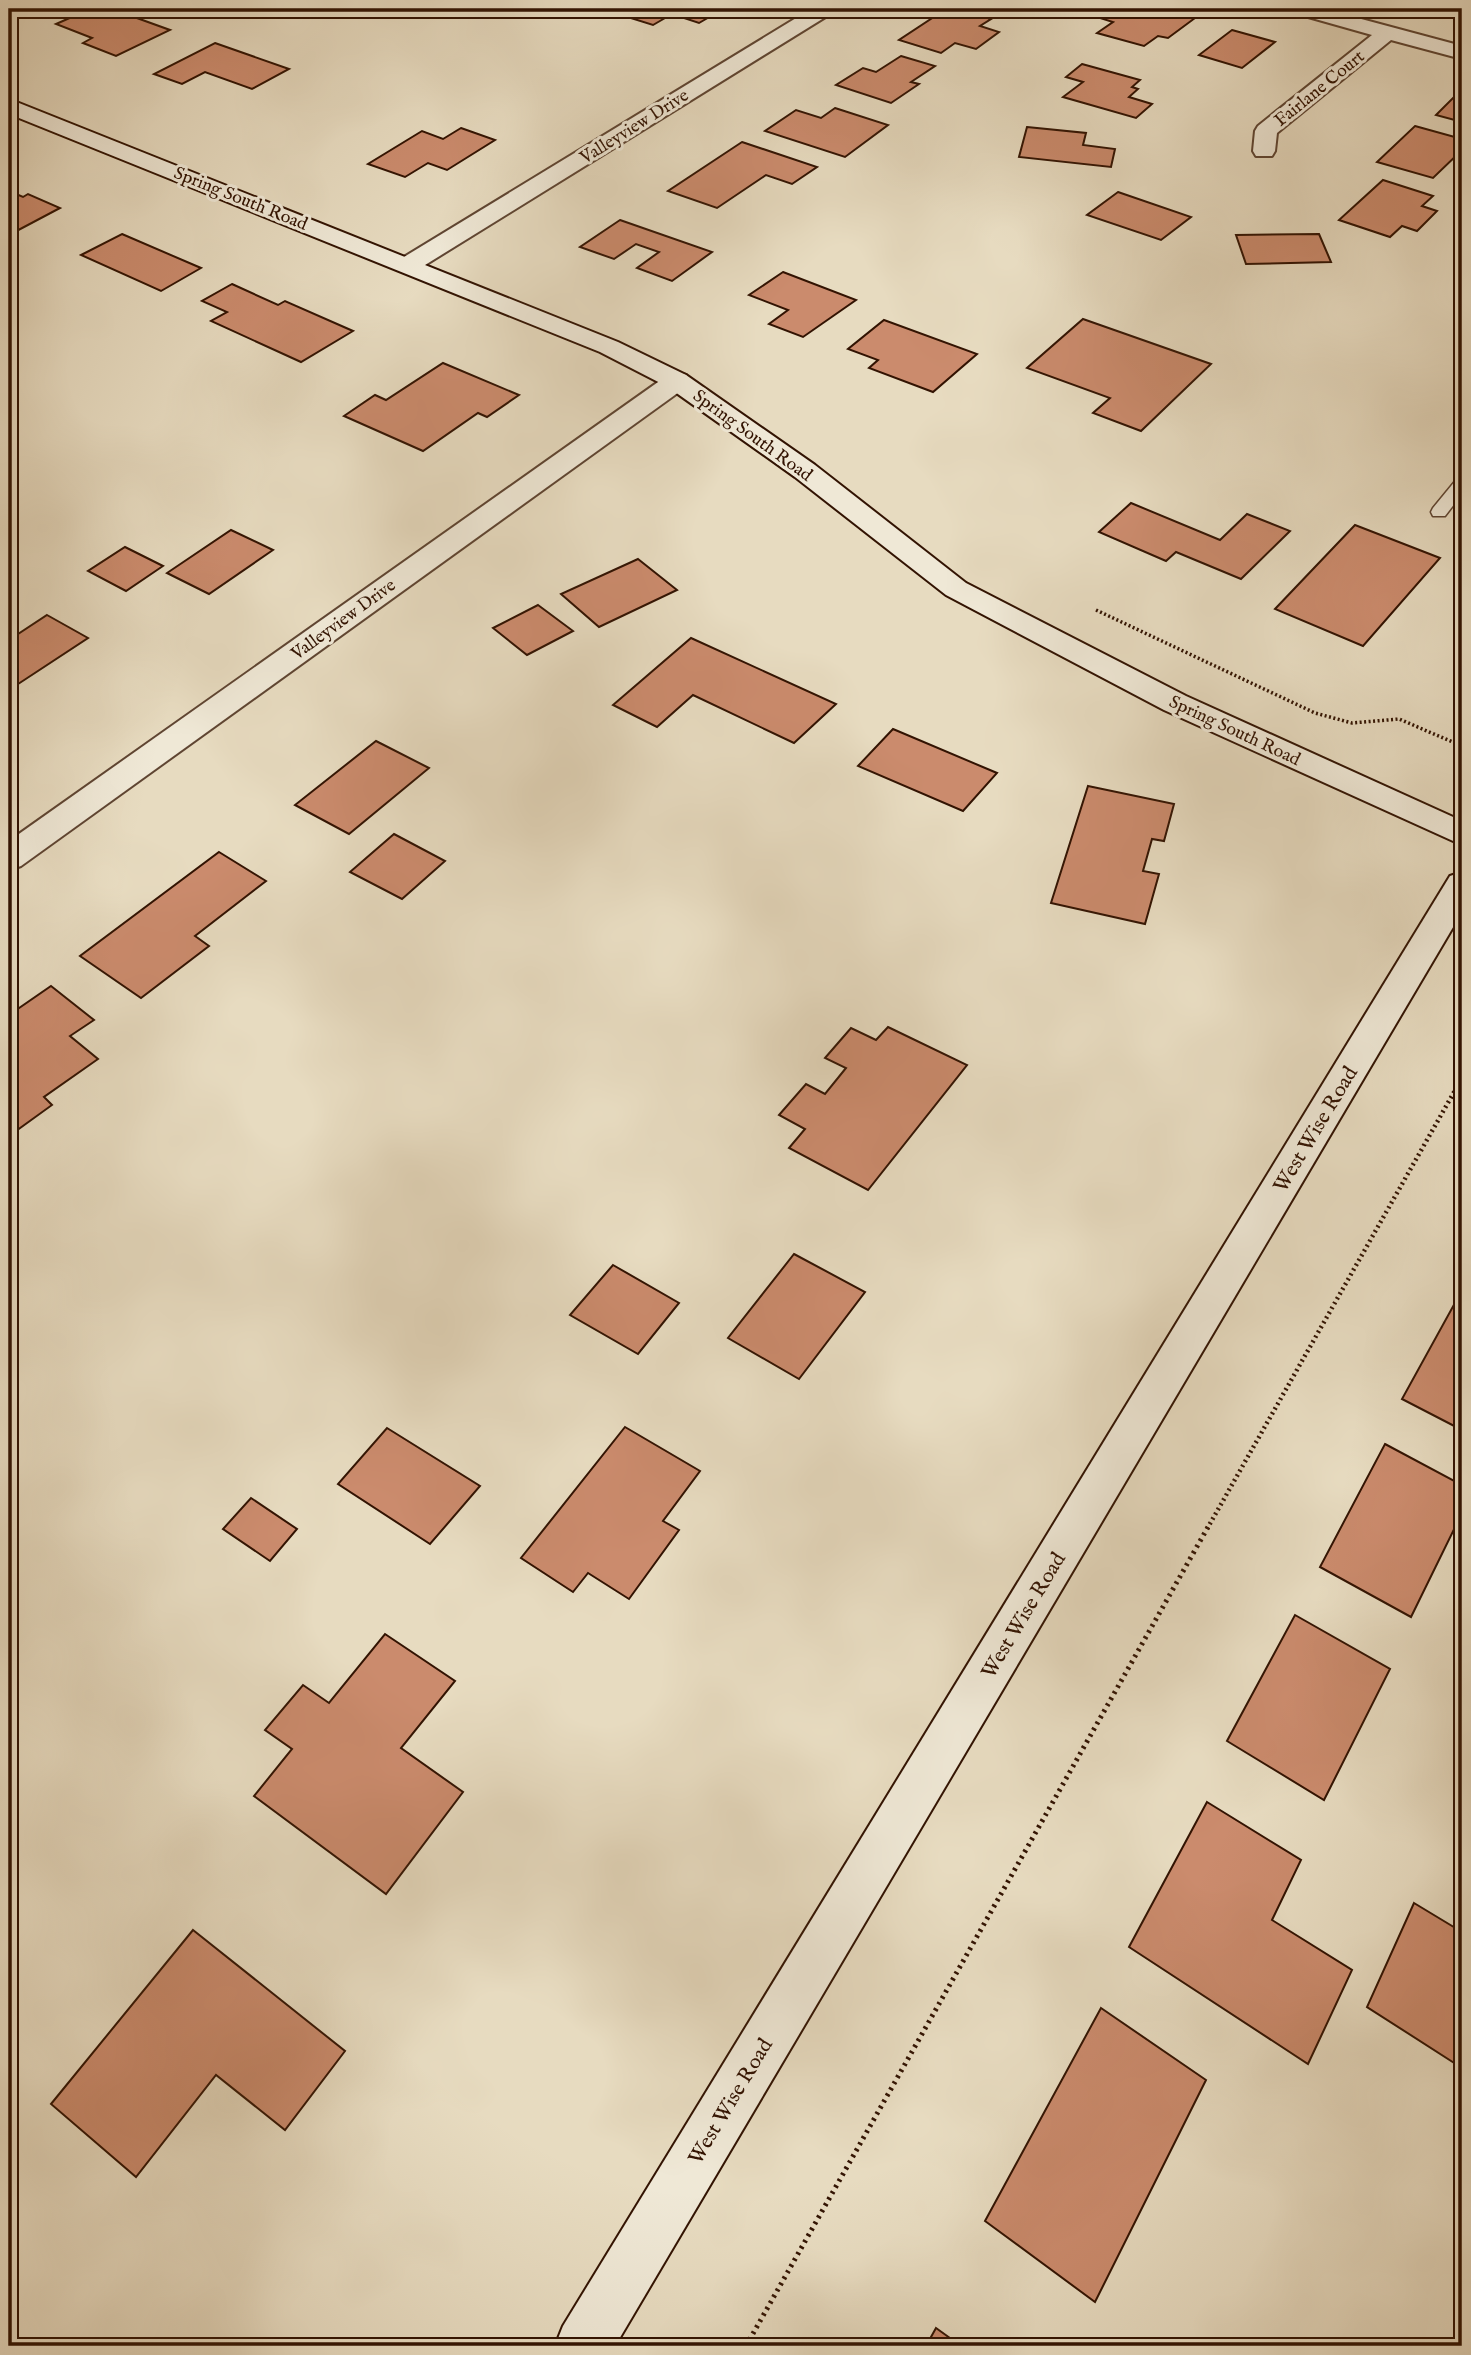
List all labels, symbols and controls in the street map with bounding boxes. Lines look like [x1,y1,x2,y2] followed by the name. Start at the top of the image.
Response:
[1270,46,1370,133] street label: Fairlane Court
[575,85,693,170] street label: Valleyview Drive
[170,162,311,237] street label: Spring South Road
[688,385,817,488] street label: Spring South Road
[286,574,401,667] street label: Valleyview Drive
[1165,691,1304,772] street label: Spring South Road
[1268,1061,1365,1198] street label: West Wise Road
[976,1547,1073,1684] street label: West Wise Road
[683,2033,780,2170] street label: West Wise Road

